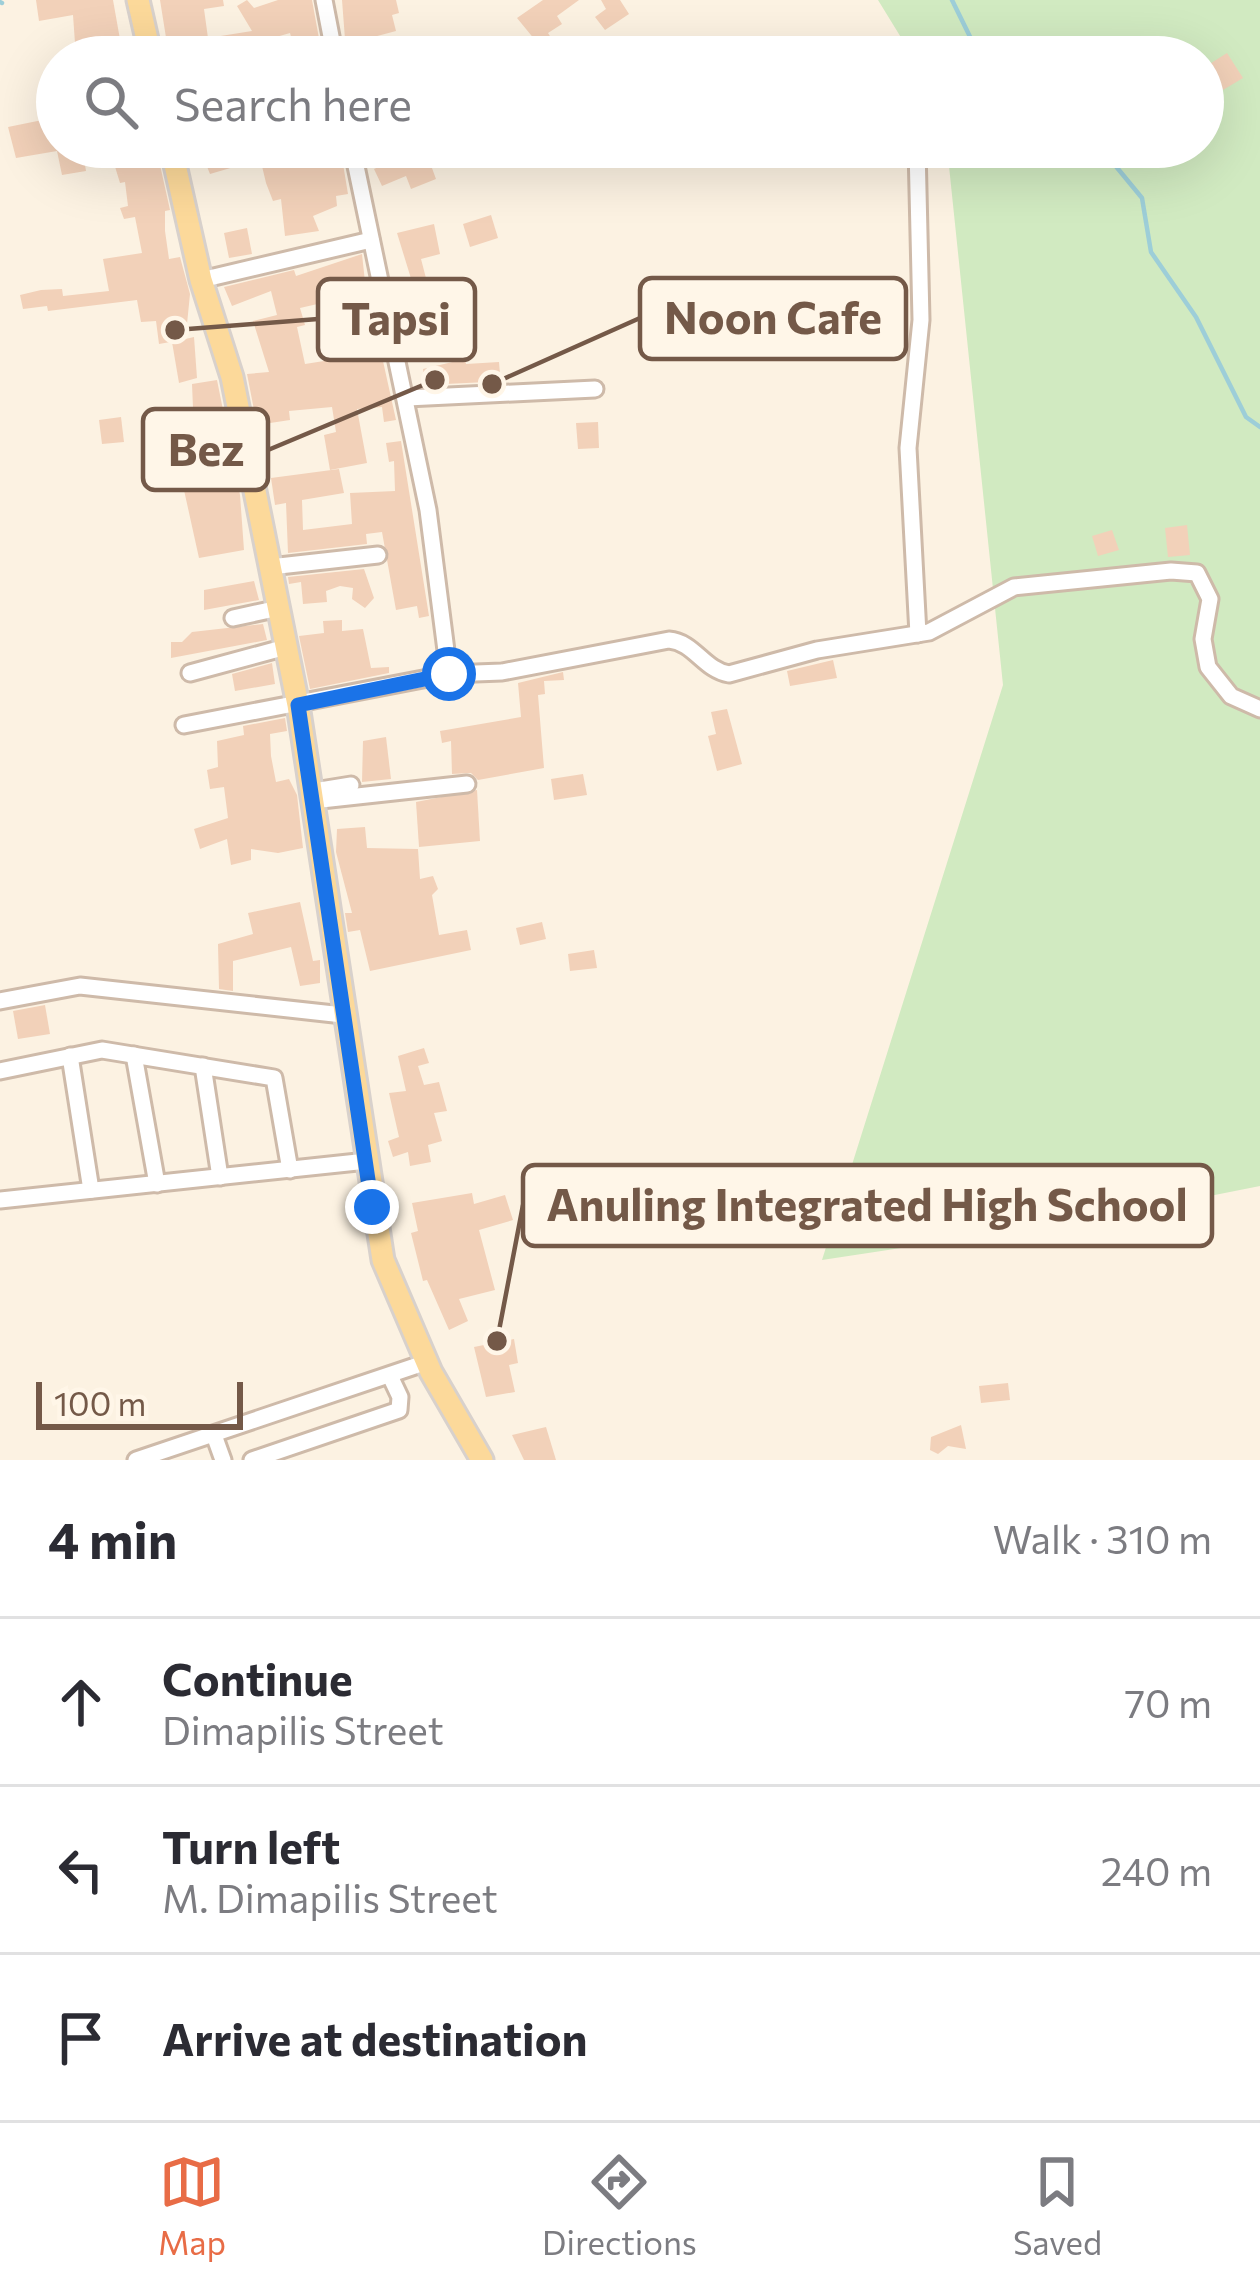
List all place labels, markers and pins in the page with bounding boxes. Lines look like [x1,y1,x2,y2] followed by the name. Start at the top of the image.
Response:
[640,278,906,359] callout: Noon Cafe
[318,279,475,360] callout: Tapsi
[143,409,268,490] callout: Bez
[523,1165,1212,1246] callout: Anuling Integrated High School

